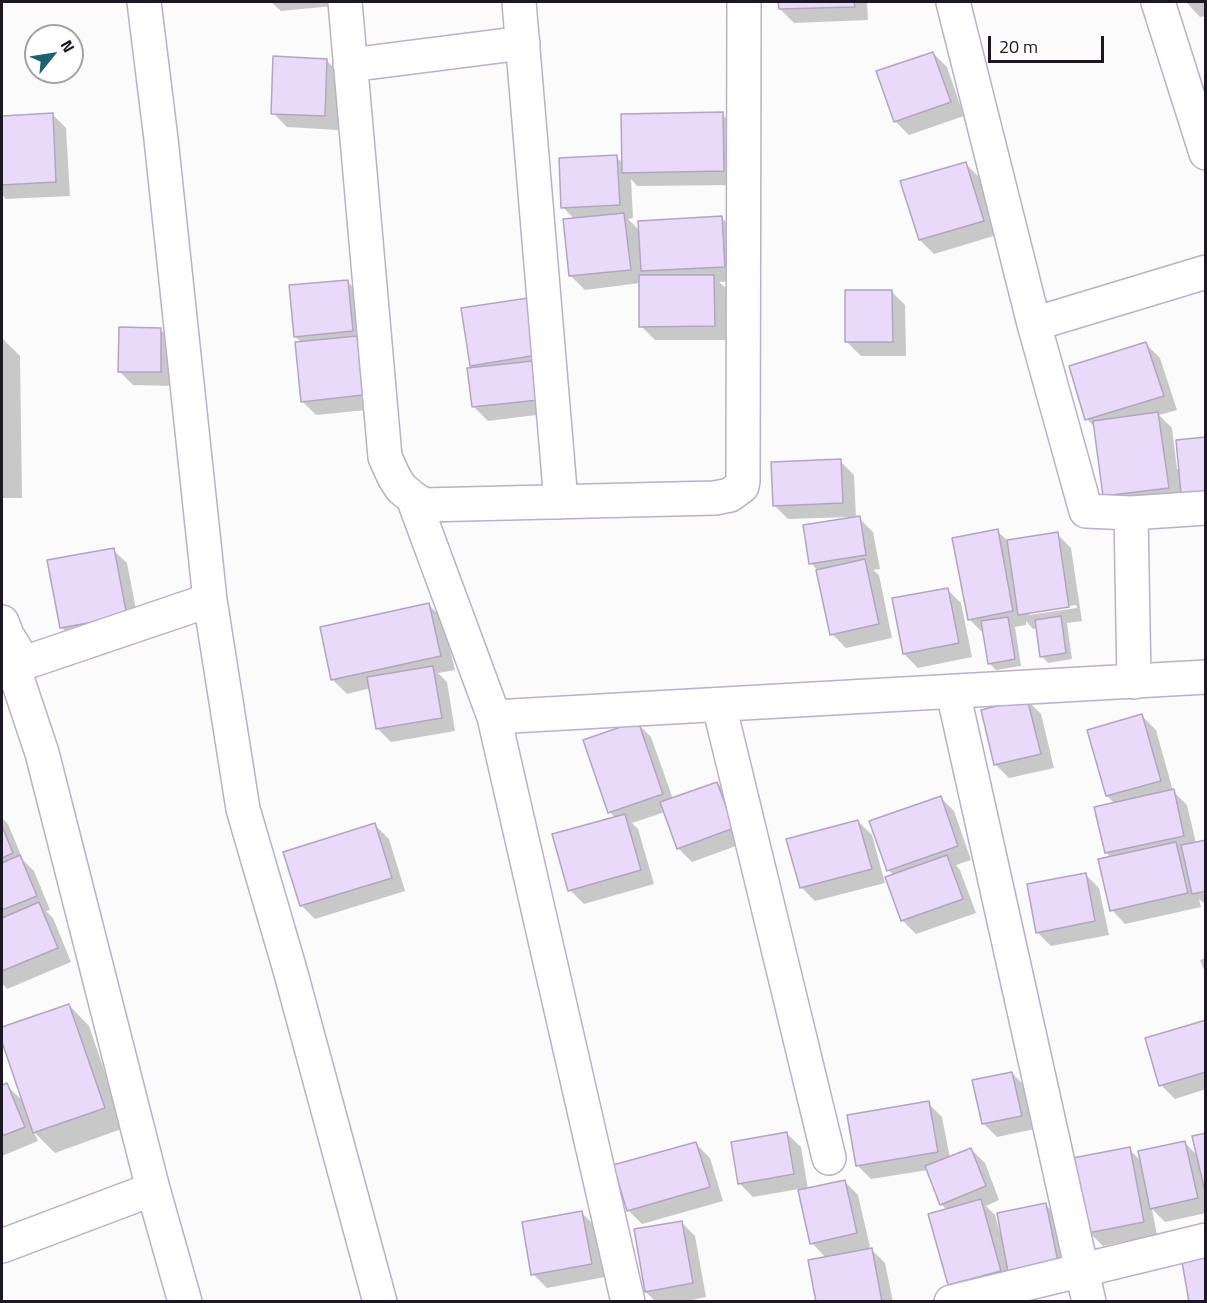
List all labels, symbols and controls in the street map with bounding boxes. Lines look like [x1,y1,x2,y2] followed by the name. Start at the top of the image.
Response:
[24,24,84,84] north arrow
[991,24,1106,62] scale bar
[999,33,1038,60] text: 20 m
[55,35,81,57] text: N

